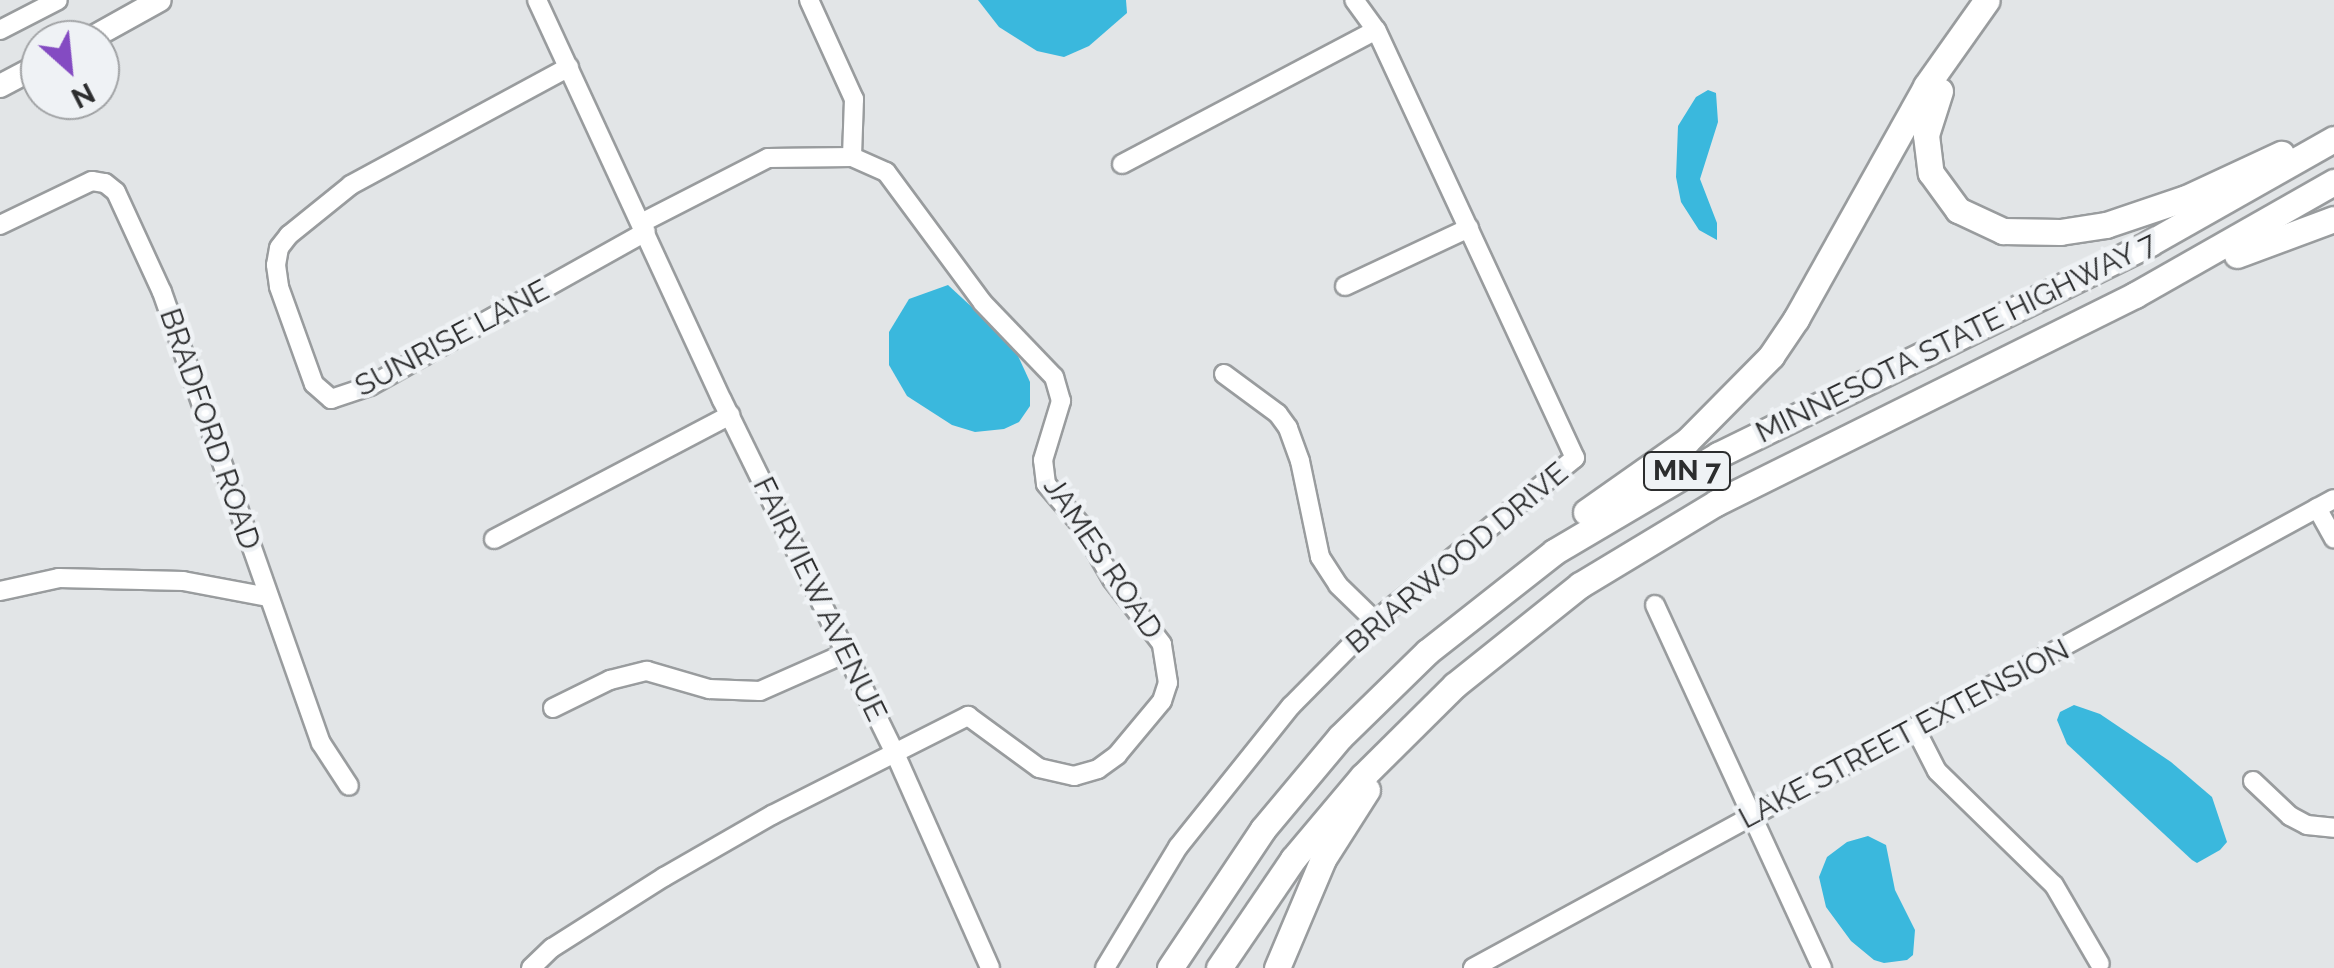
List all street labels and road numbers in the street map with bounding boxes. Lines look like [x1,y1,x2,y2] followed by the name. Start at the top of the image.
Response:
[1749,225,2163,451] street label: MINNESOTA STATE HIGHWAY 7
[349,272,555,404] street label: SUNRISE LANE
[152,304,268,554] street label: BRADFORD ROAD
[1642,448,1732,494] road number: MN 7
[1339,455,1575,661] street label: BRIARWOOD DRIVE
[745,470,895,728] street label: FAIRVIEW AVENUE
[1036,470,1170,646] street label: JAMES ROAD
[1732,631,2076,837] street label: LAKE STREET EXTENSION

